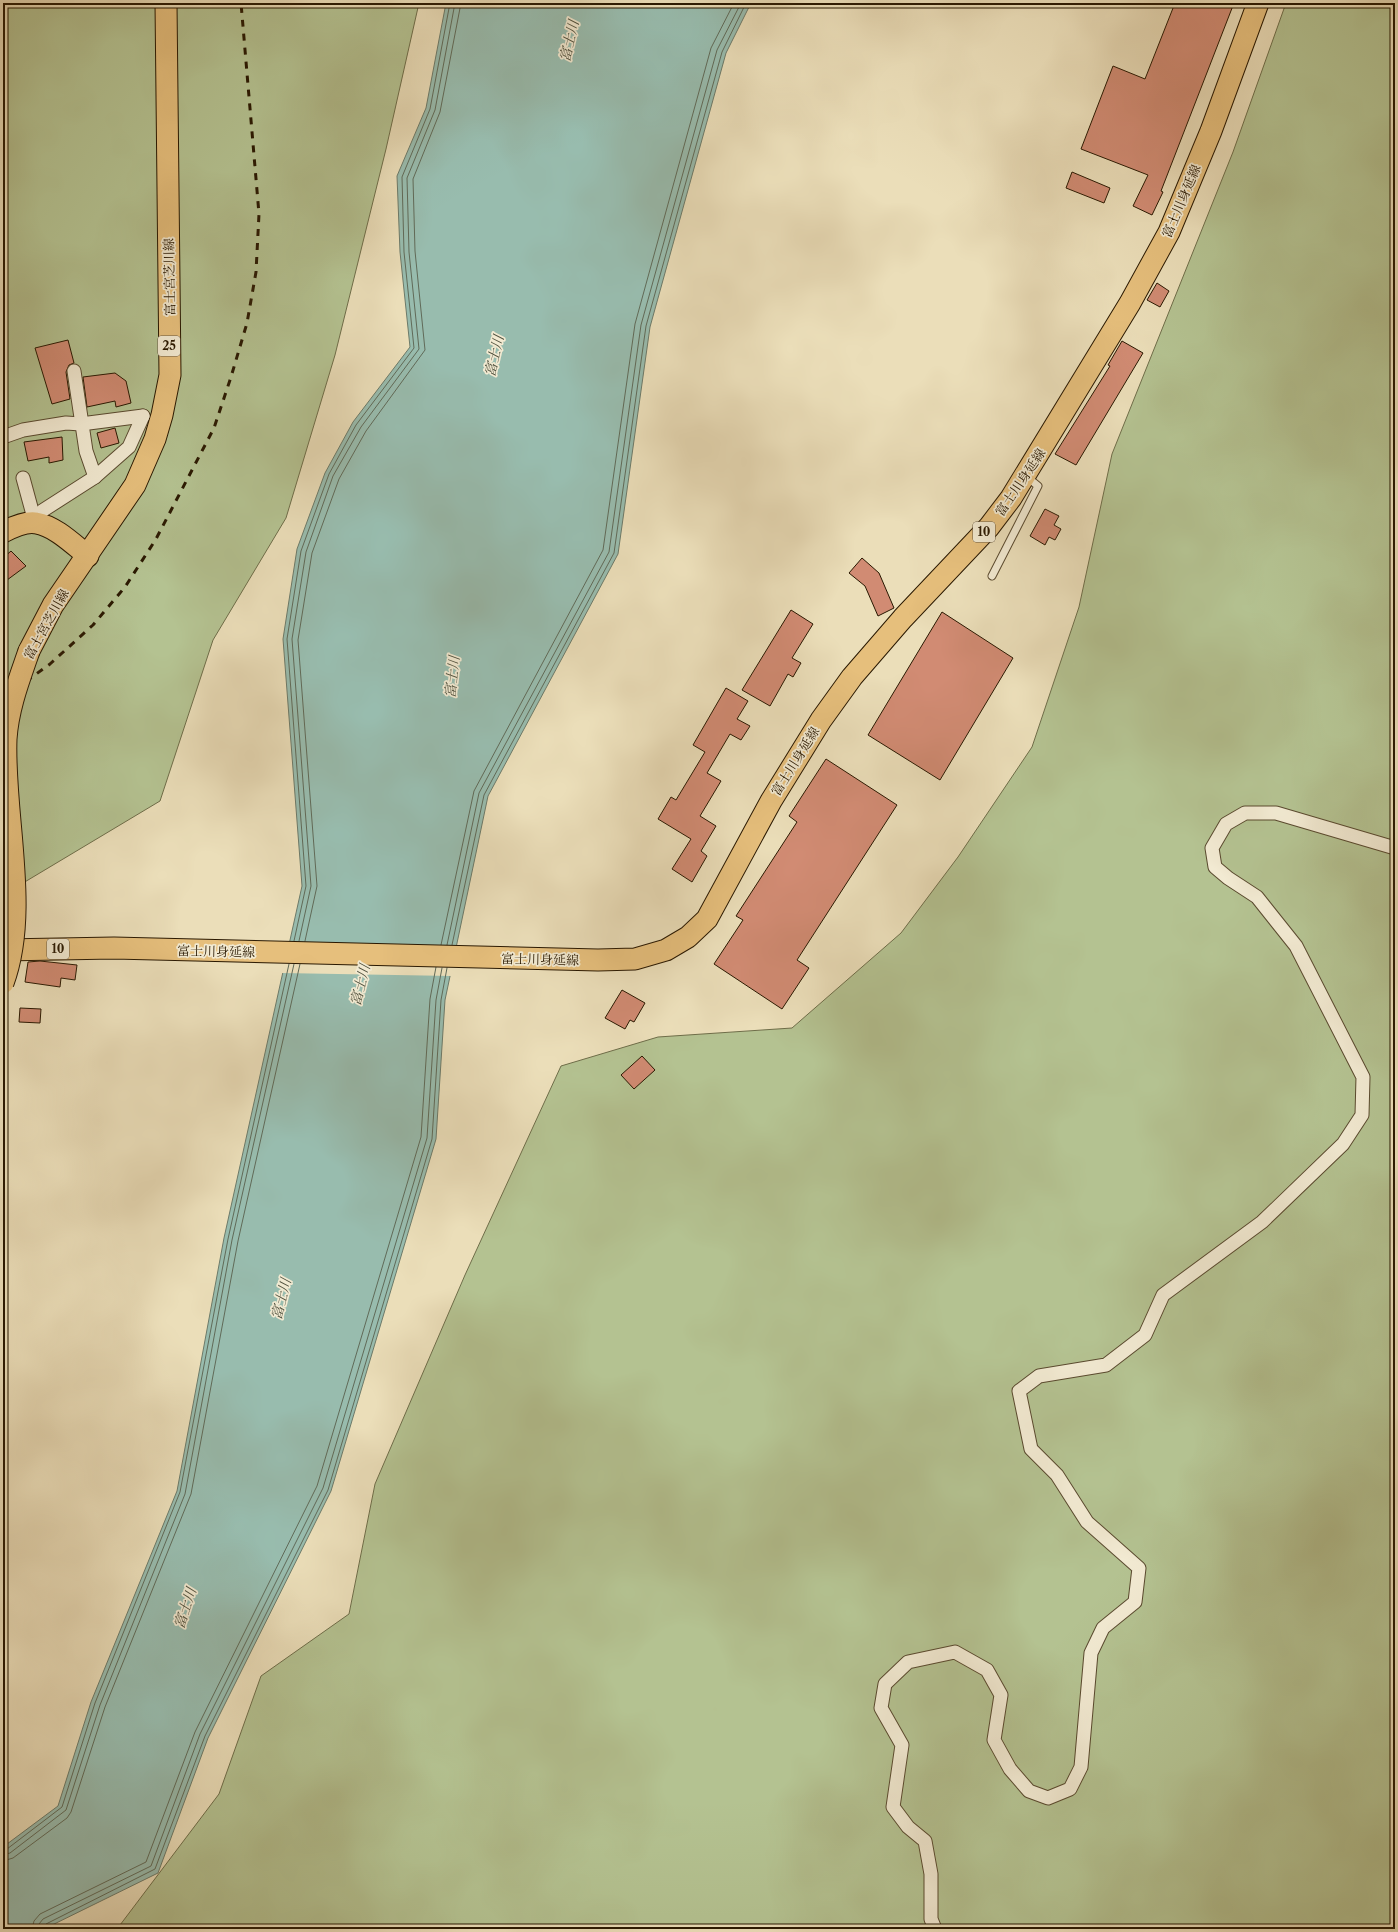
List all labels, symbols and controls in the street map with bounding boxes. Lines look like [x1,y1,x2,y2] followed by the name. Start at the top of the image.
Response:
[556,17,583,63] water label: 富士川
[1158,162,1204,240] street label: 富士川身延線
[160,238,178,316] street label: 富士宮芝川線
[481,332,508,378] water label: 富士川
[158,336,180,356] road number: 25
[992,445,1048,519] street label: 富士川身延線
[973,522,995,542] road number: 10
[20,586,72,662] street label: 富士宮芝川線
[441,653,463,699] water label: 富士川
[768,724,822,798] street label: 富士川身延線
[47,939,69,959] road number: 10
[177,942,255,960] street label: 富士川身延線
[501,950,579,968] street label: 富士川身延線
[346,961,374,1008] water label: 富士川
[267,1275,295,1322] water label: 富士川
[170,1583,201,1631] water label: 富士川

